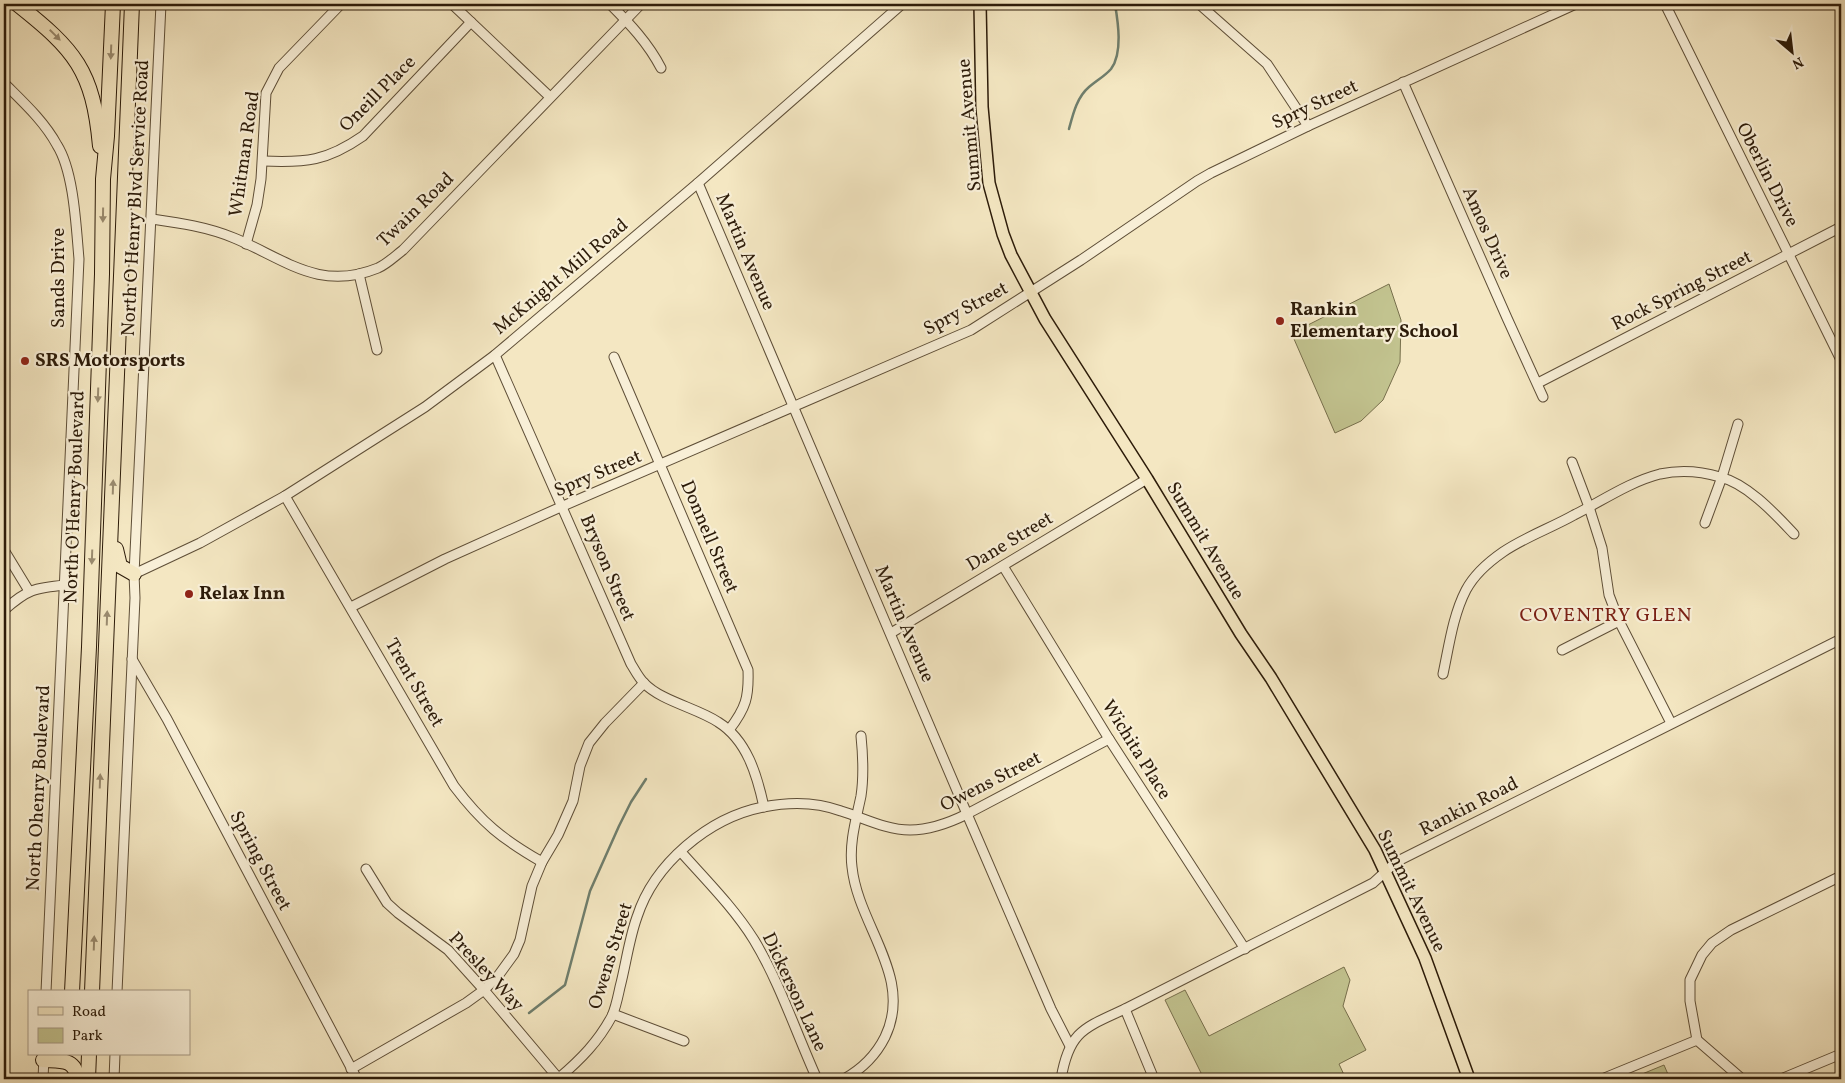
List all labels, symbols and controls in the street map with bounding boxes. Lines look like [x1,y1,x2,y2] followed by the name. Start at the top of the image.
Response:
[1768,28,1818,78] north arrow
[49,29,61,41] one-way arrow
[107,45,115,61] one-way arrow
[334,50,422,138] street label: Oneill Place
[1788,51,1806,73] text: N
[951,58,989,192] street label: Summit Avenue
[116,59,156,337] street label: North O Henry Blvd Service Road
[1268,74,1363,136] street label: Spry Street
[223,89,267,219] street label: Whitman Road
[1729,118,1805,232] street label: Oberlin Drive
[372,167,460,253] street label: Twain Road
[1455,183,1519,283] street label: Amos Drive
[709,189,781,315] street label: Martin Avenue
[99,207,107,223] one-way arrow
[488,213,634,341] street label: McKnight Mill Road
[46,228,72,328] street label: Sands Drive
[1607,244,1757,338] street label: Rock Spring Street
[919,276,1013,342] street label: Spry Street
[1290,297,1458,345] place label: Rankin Elementary School
[1274,315,1286,327] marker: Rankin Elementary School
[35,348,186,374] place label: SRS Motorsports
[19,355,31,367] marker: SRS Motorsports
[93,387,101,403] one-way arrow
[58,390,92,604] street label: North O'Henry Boulevard
[550,444,646,504] street label: Spry Street
[673,476,745,598] street label: Donnell Street
[1160,477,1250,605] street label: Summit Avenue
[110,479,118,495] one-way arrow
[962,506,1059,578] street label: Dane Street
[573,511,641,626] street label: Bryson Street
[88,549,96,565] one-way arrow
[868,561,940,687] street label: Martin Avenue
[199,581,285,607] place label: Relax Inn
[183,588,195,600] marker: Relax Inn
[1519,602,1693,630] district label: COVENTRY GLEN
[103,610,111,626] one-way arrow
[378,634,450,733] street label: Trent Street
[21,684,57,892] street label: North Ohenry Boulevard
[1095,695,1177,805] street label: Wichita Place
[936,745,1046,819] street label: Owens Street
[1415,771,1523,843] street label: Rankin Road
[97,772,105,788] one-way arrow
[223,806,297,916] street label: Spring Street
[1370,825,1452,957] street label: Summit Avenue
[582,899,640,1013] street label: Owens Street
[442,926,530,1018] street label: Presley Way
[755,928,833,1056] street label: Dickerson Lane
[90,935,98,951] one-way arrow
[28,990,190,1056] legend
[72,1002,106,1023] text: Road
[72,1026,103,1047] text: Park

